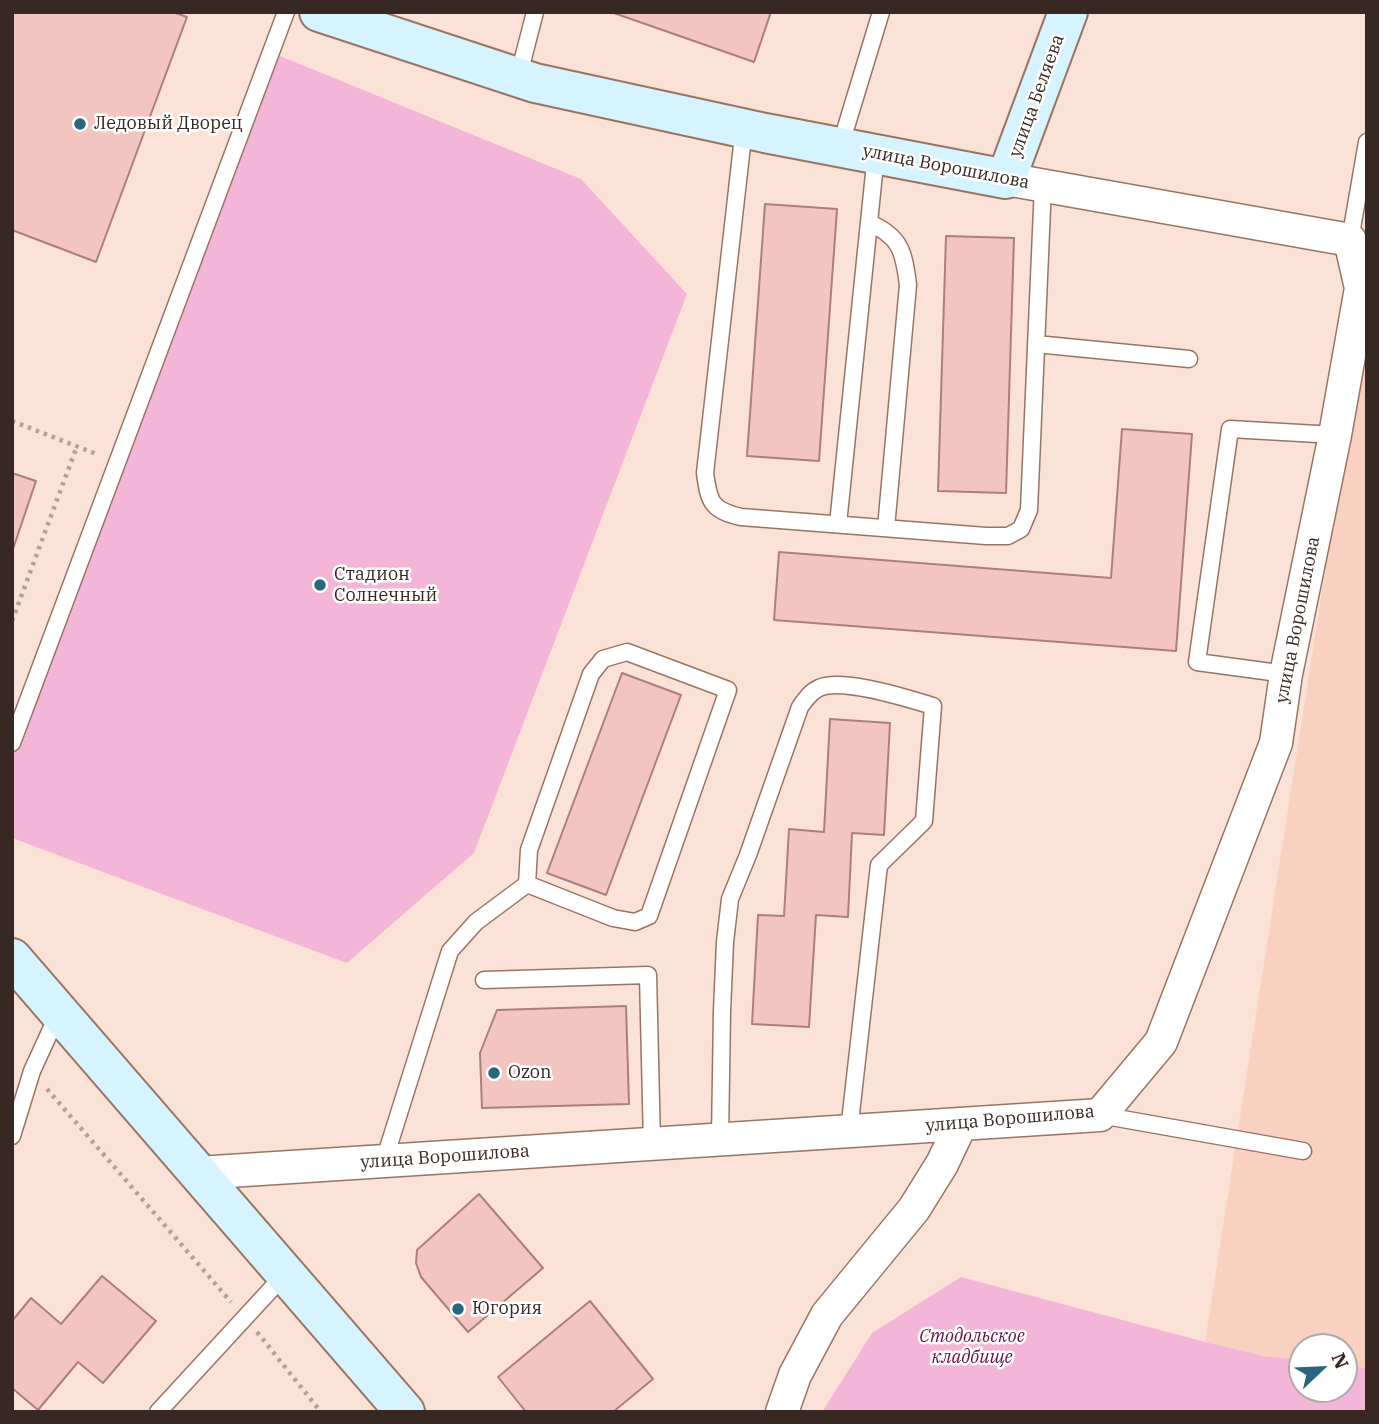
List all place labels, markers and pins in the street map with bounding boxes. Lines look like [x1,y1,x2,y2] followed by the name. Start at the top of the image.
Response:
[94,113,243,135] place label: Ледовый Дворец
[72,116,88,132] marker: Ледовый Дворец
[334,564,437,606] place label: Стадион Солнечный
[312,577,328,593] marker: Стадион Солнечный
[508,1062,552,1084] place label: Ozon
[486,1065,502,1081] marker: Ozon
[472,1298,542,1320] place label: Югория
[450,1301,466,1317] marker: Югория

